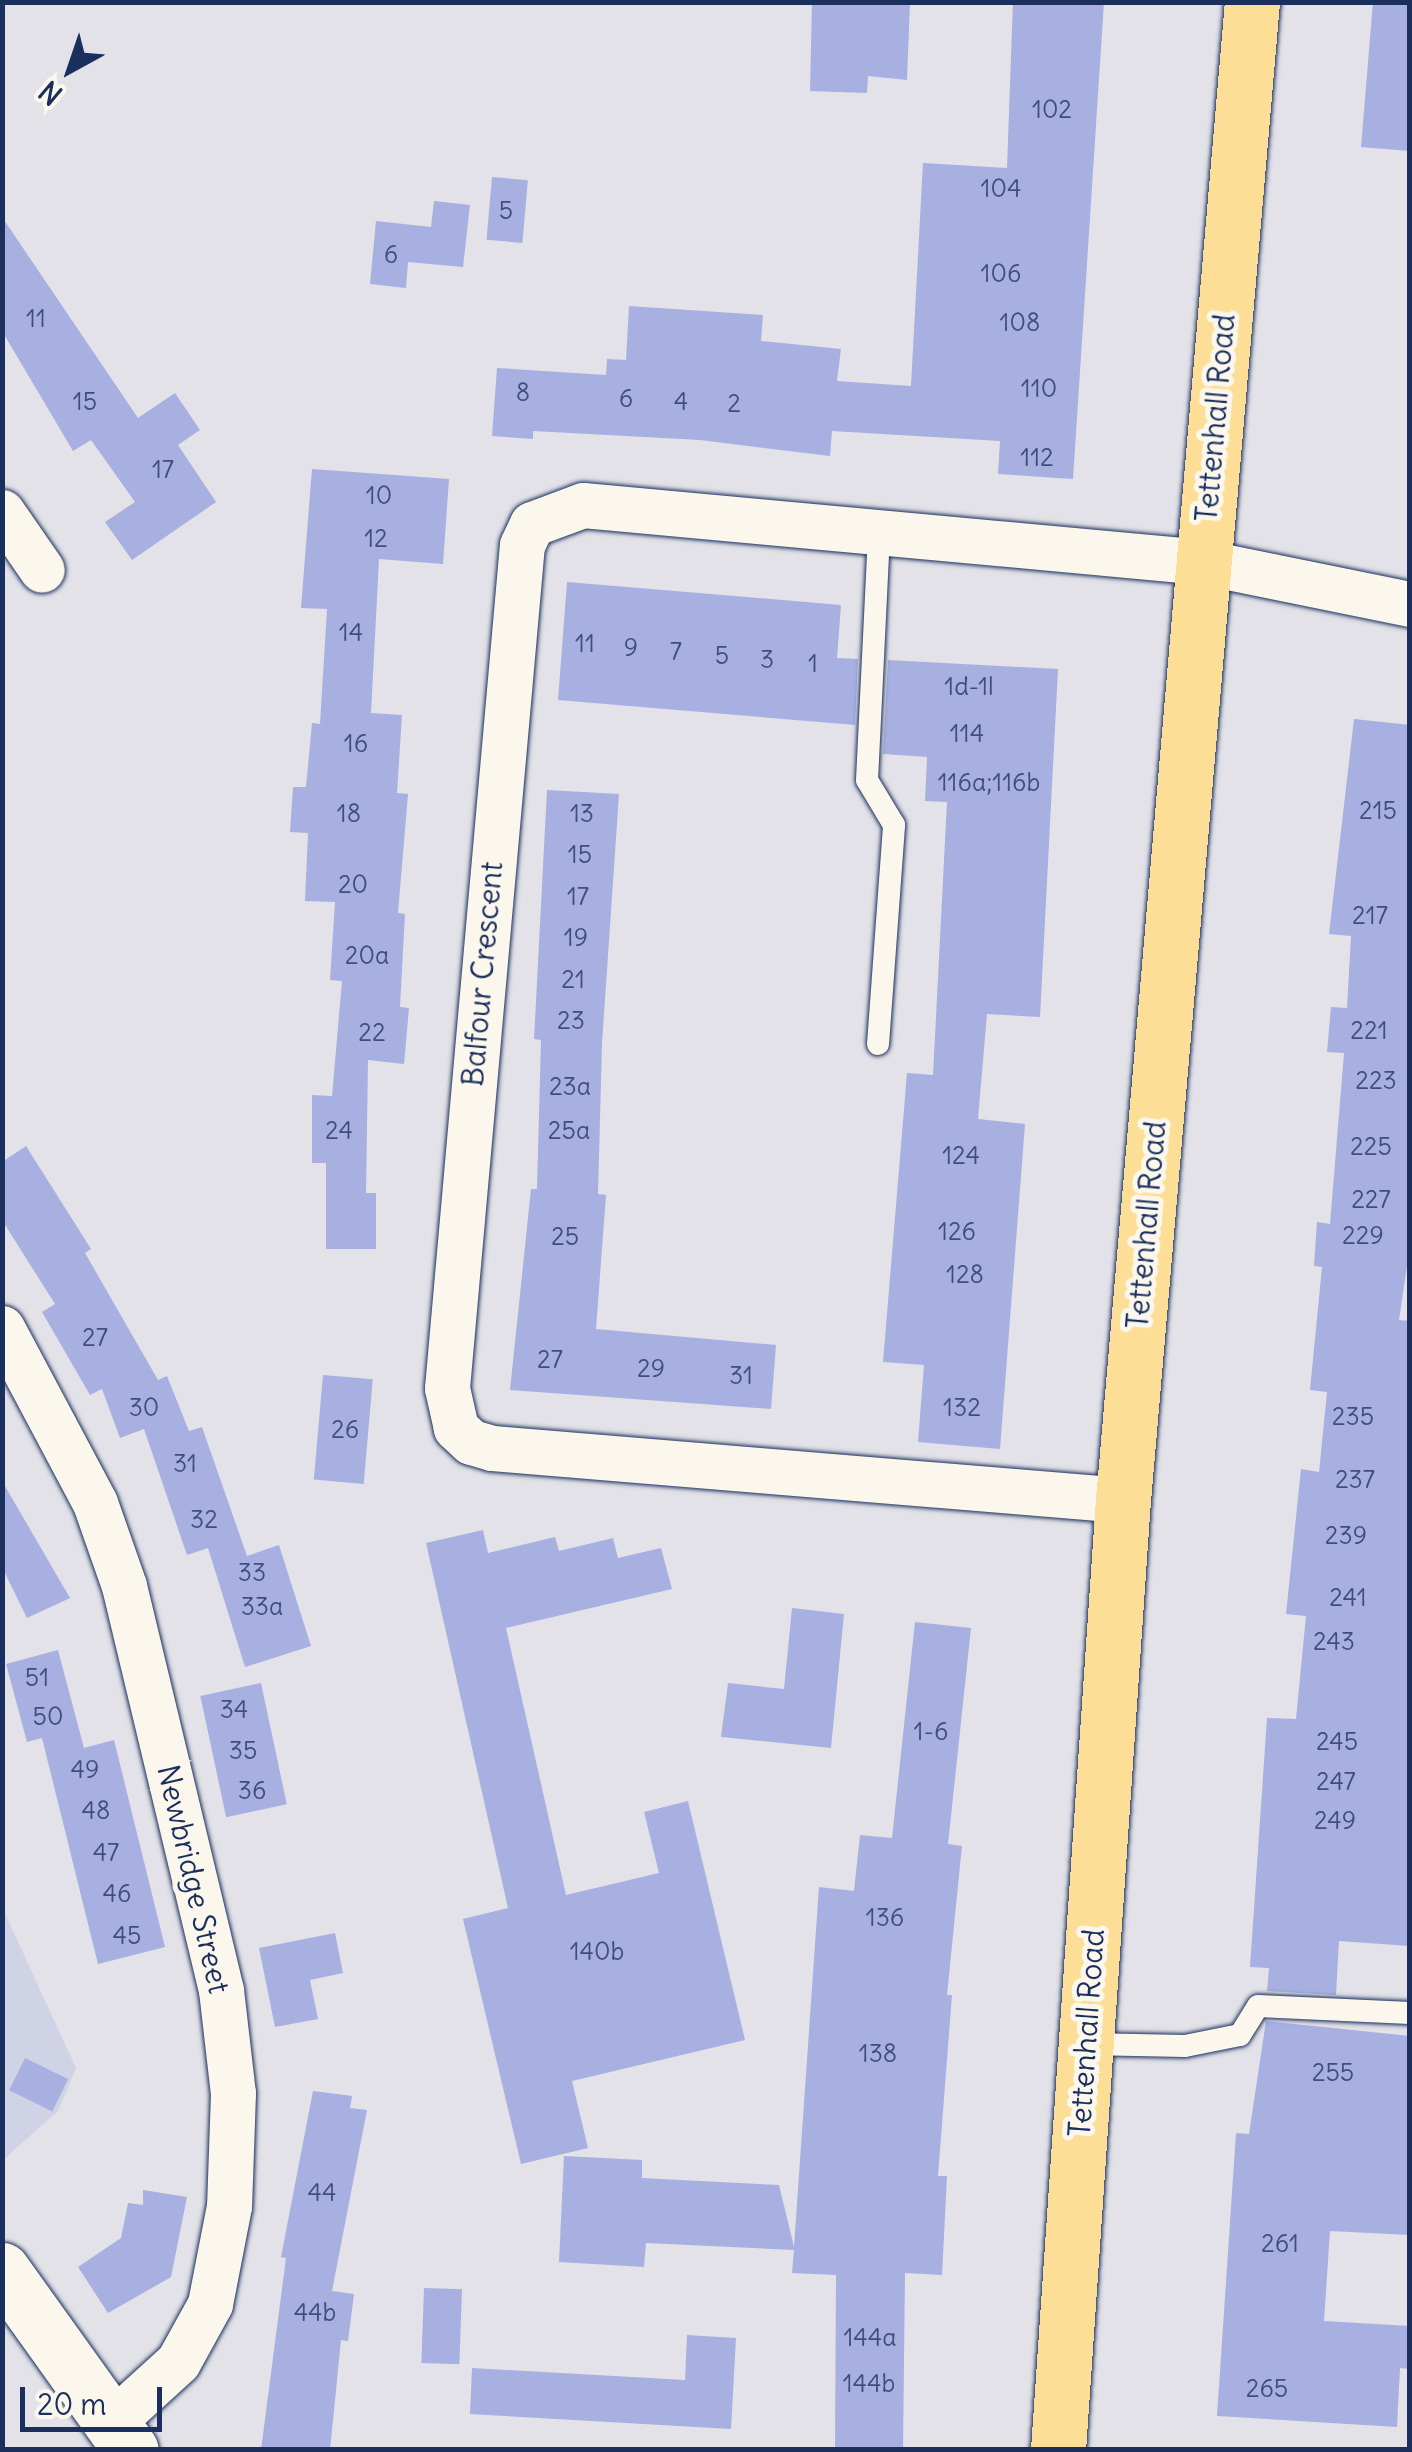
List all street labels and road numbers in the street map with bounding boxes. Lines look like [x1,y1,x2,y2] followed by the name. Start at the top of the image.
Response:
[1188,313,1242,523] street label: Tettenhall Road
[454,860,510,1088] street label: Balfour Crescent
[1119,1120,1173,1330] street label: Tettenhall Road
[150,1761,238,1997] street label: Newbridge Street
[1061,1928,1111,2138] street label: Tettenhall Road

